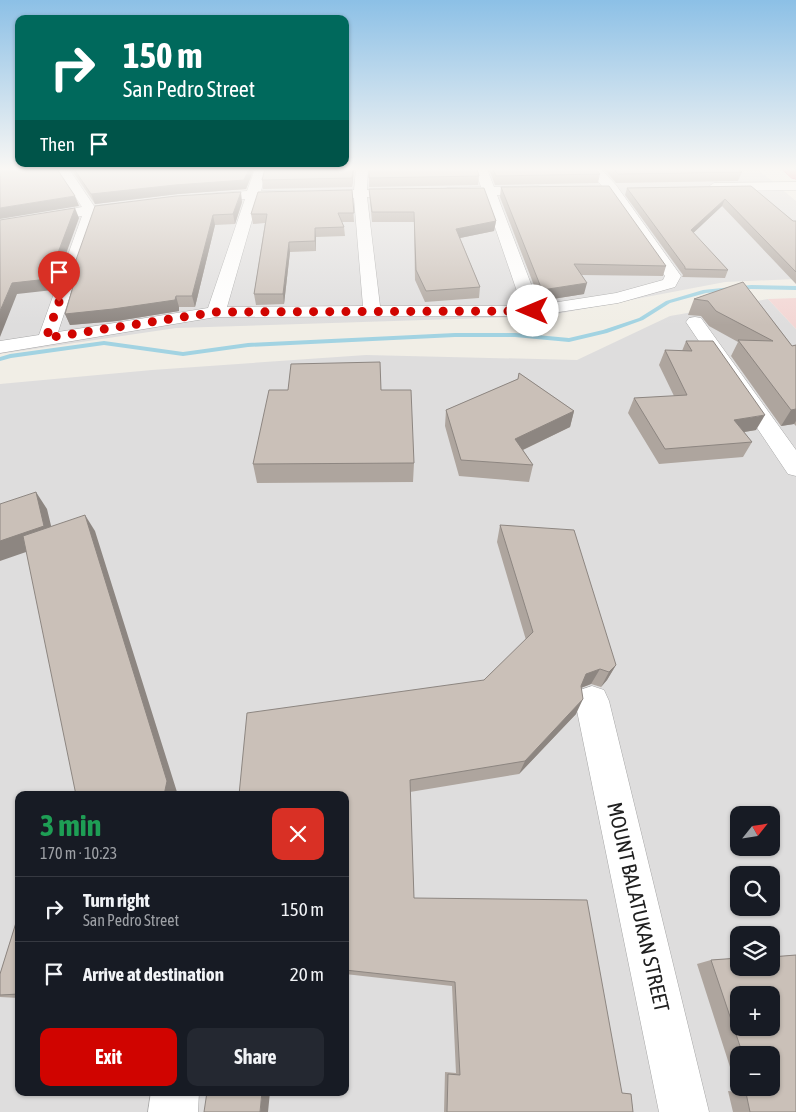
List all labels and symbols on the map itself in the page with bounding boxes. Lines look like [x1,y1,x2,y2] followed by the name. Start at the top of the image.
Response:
[38,251,80,302] pin
[506,284,558,336] position arrow
[603,800,675,1014] street label: MOUNT BALATUKAN STREET
[730,806,780,856] north arrow

